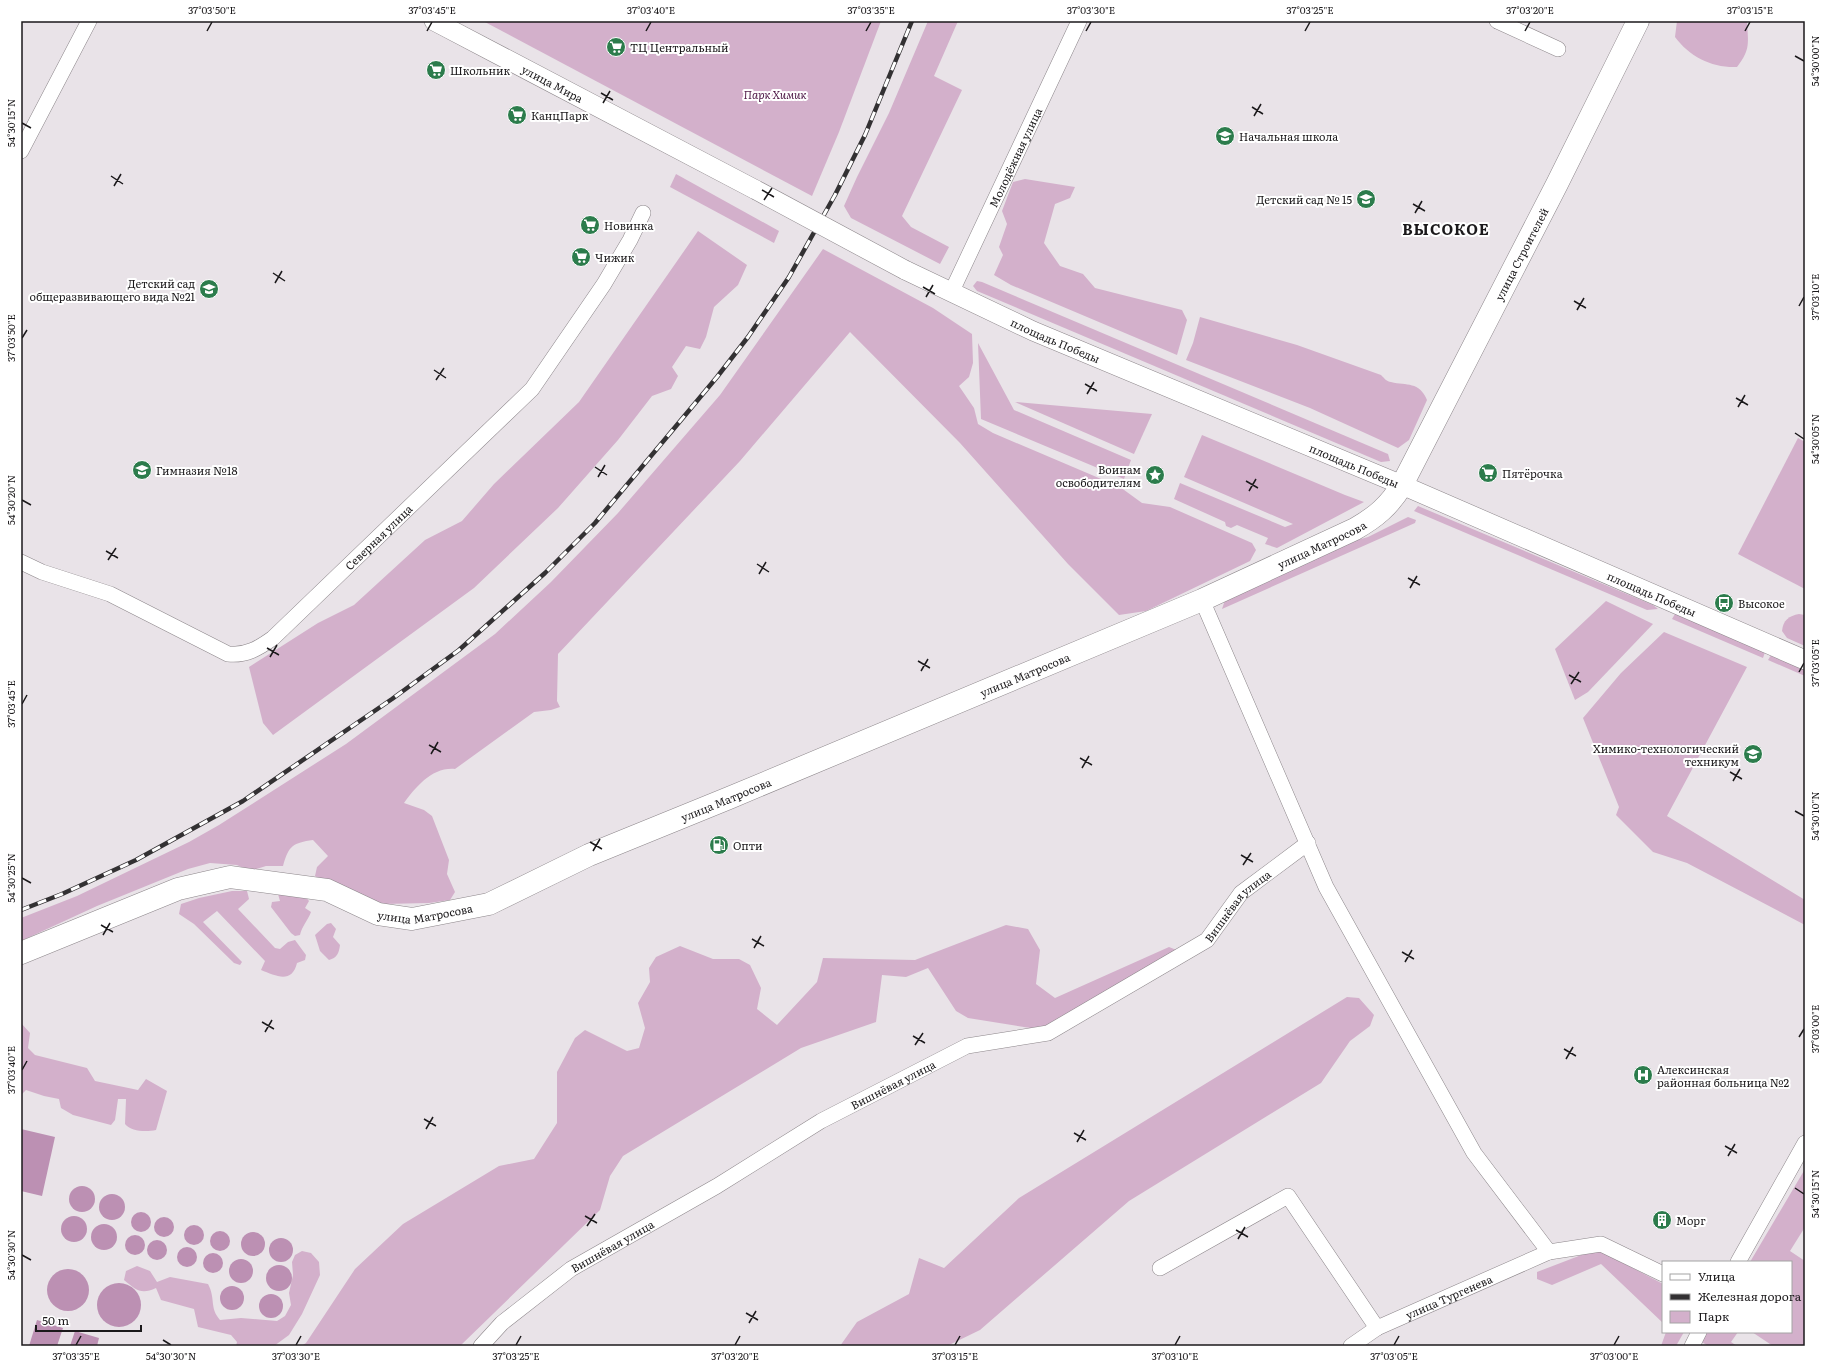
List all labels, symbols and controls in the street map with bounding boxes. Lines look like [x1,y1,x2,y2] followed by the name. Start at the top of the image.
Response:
[188,2,236,17] text: 37°03'50"E
[408,2,456,17] text: 37°03'45"E
[627,2,675,17] text: 37°03'40"E
[847,2,895,17] text: 37°03'35"E
[1067,2,1115,17] text: 37°03'30"E
[1286,2,1334,17] text: 37°03'25"E
[1506,2,1554,17] text: 37°03'20"E
[1727,2,1773,17] text: 37°03'15"E
[605,36,627,58] supermarket icon: ТЦ Центральный
[1807,36,1822,87] text: 54°30'00"N
[630,39,728,55] place label: ТЦ Центральный
[425,59,447,81] supermarket icon: Школьник
[519,61,586,106] street label: улица Мира
[450,62,510,78] place label: Школьник
[744,86,807,102] park label: Парк Химик
[3,99,18,147] text: 54°30'15"N
[506,104,528,126] supermarket icon: КанцПарк
[985,105,1045,210] street label: Молодёжная улица
[531,107,589,123] place label: КанцПарк
[1214,125,1236,147] school or university icon: Начальная школа
[1239,128,1338,144] place label: Начальная школа
[1355,188,1377,210] school or university icon: Детский сад № 15
[1257,191,1352,207] place label: Детский сад № 15
[1490,205,1552,303] street label: улица Строителей
[579,214,601,236] supermarket icon: Новинка
[604,217,653,233] place label: Новинка
[1402,217,1490,240] district label: ВЫСОКОЕ
[570,246,592,268] supermarket icon: Чижик
[595,249,635,265] place label: Чижик
[1807,274,1822,320] text: 37°03'10"E
[30,275,196,304] place label: Детский сад общеразвивающего вида №21
[198,278,220,300] school or university icon: Детский сад общеразвивающего вида №21
[3,314,18,362] text: 37°03'50"E
[1008,314,1103,366] street label: площадь Победы
[1807,414,1822,464] text: 54°30'05"N
[1307,439,1402,491] street label: площадь Победы
[131,459,153,481] school or university icon: Гимназия №18
[1056,461,1141,490] place label: Воинам освободителям
[156,462,237,478] place label: Гимназия №18
[1477,462,1499,484] supermarket icon: Пятёрочка
[1144,464,1166,486] place icon: Воинам освободителям
[1502,465,1563,481] place label: Пятёрочка
[3,475,18,525] text: 54°30'20"N
[341,501,415,573] street label: Северная улица
[1274,516,1369,572] street label: улица Матросова
[1605,567,1699,620] street label: площадь Победы
[1713,592,1735,614] bus stop icon: Высокое
[1738,595,1785,611] place label: Высокое
[1807,639,1822,687] text: 37°03'05"E
[977,648,1072,700] street label: улица Матросова
[3,680,18,728] text: 37°03'45"E
[1593,740,1739,769] place label: Химико-технологический техникум
[1742,743,1764,765] school or university icon: Химико-технологический техникум
[678,773,773,825] street label: улица Матросова
[1807,791,1822,841] text: 54°30'10"N
[708,834,730,856] fuel station icon: Опти
[733,837,763,853] place label: Опти
[3,853,18,903] text: 54°30'25"N
[1200,866,1274,945] street label: Вишнёвая улица
[377,899,474,927] street label: улица Матросова
[1807,1005,1822,1053] text: 37°03'00"E
[3,1046,18,1094] text: 37°03'40"E
[848,1056,938,1113] street label: Вишнёвая улица
[1657,1061,1789,1090] place label: Алексинская районная больница №2
[1632,1064,1654,1086] hospital icon: Алексинская районная больница №2
[1807,1170,1822,1218] text: 54°30'15"N
[1651,1209,1673,1231] building icon: Морг
[1676,1212,1706,1228] place label: Морг
[568,1216,657,1276] street label: Вишнёвая улица
[3,1230,18,1280] text: 54°30'30"N
[1662,1261,1792,1333] legend
[1698,1267,1736,1285] text: Улица
[1403,1270,1495,1323] street label: улица Тургенева
[1698,1287,1802,1305] text: Железная дорога
[36,1307,141,1333] scale bar
[1698,1307,1729,1325] text: Парк
[42,1311,69,1329] text: 50 m
[52,1348,100,1363] text: 37°03'35"E
[146,1348,196,1363] text: 54°30'30"N
[272,1348,320,1363] text: 37°03'30"E
[492,1348,540,1363] text: 37°03'25"E
[711,1348,759,1363] text: 37°03'20"E
[932,1348,978,1363] text: 37°03'15"E
[1152,1348,1198,1363] text: 37°03'10"E
[1370,1348,1418,1363] text: 37°03'05"E
[1590,1348,1638,1363] text: 37°03'00"E

